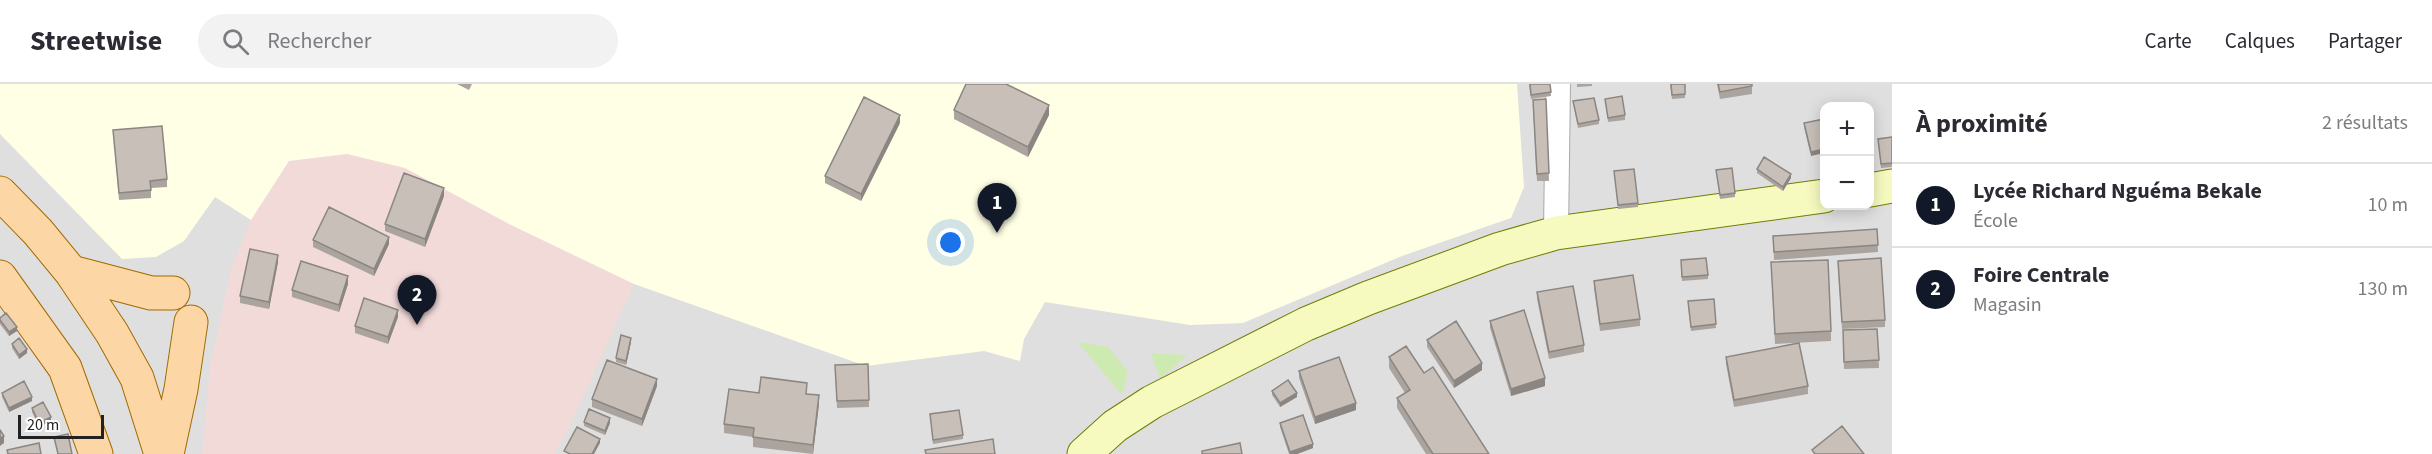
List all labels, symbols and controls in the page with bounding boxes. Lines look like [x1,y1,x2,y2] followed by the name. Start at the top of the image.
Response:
[198,14,618,68] search box
[30,21,162,61] text: Streetwise
[219,25,252,58] icon: search
[267,25,371,57] text: Rechercher
[2145,26,2192,56] text: Carte
[2225,26,2295,56] text: Calques
[2328,26,2402,56] text: Partager
[1820,102,1874,210] map controls
[1820,102,1874,156] button: +
[1916,105,2048,142] text: À proximité
[2322,109,2408,137] text: 2 résultats
[1820,156,1874,210] button: −
[1973,175,2262,207] text: Lycée Richard Nguéma Bekale
[978,184,1016,233] pin: 1
[1930,191,1941,219] text: 1
[2368,191,2408,219] text: 10 m
[1973,207,2018,235] text: École
[936,228,965,257] your location
[1973,259,2109,291] text: Foire Centrale
[1930,275,1941,303] text: 2
[2358,275,2408,303] text: 130 m
[398,276,436,325] pin: 2
[1973,291,2042,319] text: Magasin
[18,412,104,440] scale bar
[27,414,59,436] text: 20 m

